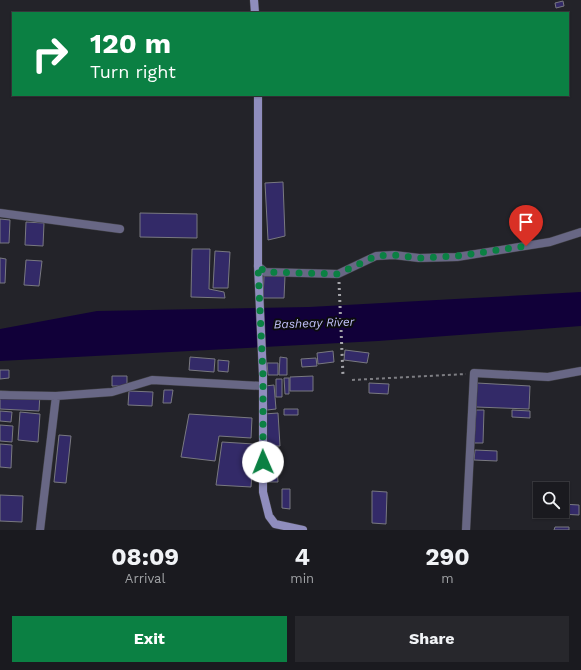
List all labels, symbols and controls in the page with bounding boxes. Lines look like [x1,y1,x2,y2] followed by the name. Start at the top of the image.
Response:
[90,27,171,60] text: 120 m
[24,28,76,80] icon: right
[90,61,176,82] text: Turn right
[509,205,543,246] pin
[515,211,537,233] icon: arrive
[273,315,356,331] water label: Basheay River
[242,441,284,483] position arrow
[533,482,569,518] map controls
[533,482,569,518] button: search
[111,543,179,571] text: 08:09
[294,543,310,571] text: 4
[425,543,470,571] text: 290
[125,571,165,586] text: Arrival
[290,571,314,586] text: min
[441,571,454,586] text: m
[12,616,287,662] button: Exit
[295,616,569,662] button: Share

